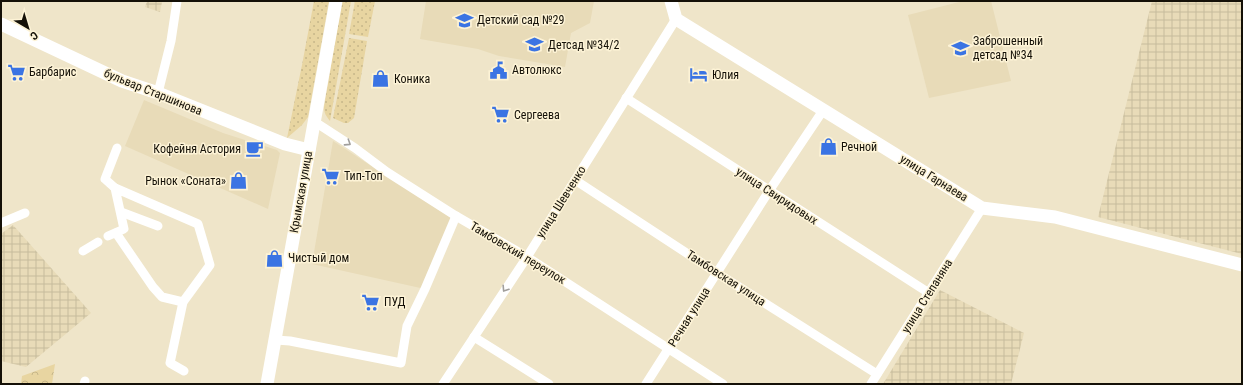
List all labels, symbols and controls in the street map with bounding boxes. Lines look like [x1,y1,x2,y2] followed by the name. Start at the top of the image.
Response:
[8,8,48,48] north arrow
[454,10,474,30] school or university icon: Детский сад №29
[477,13,564,27] place label: Детский сад №29
[27,28,40,43] text: С
[973,34,1043,62] place label: Заброшенный детсад №34
[525,35,545,55] school or university icon: Детсад №34/2
[548,38,620,52] place label: Детсад №34/2
[950,38,970,58] school or university icon: Заброшенный детсад №34
[489,60,509,80] public building icon: Автолюкс
[6,62,26,82] supermarket icon: Барбарис
[512,63,562,77] place label: Автолюкс
[29,65,77,79] place label: Барбарис
[689,65,709,85] hotel icon: Юлия
[102,66,204,118] street label: бульвар Старшинова
[712,68,739,82] place label: Юлия
[371,69,391,89] shop icon: Коника
[394,72,431,86] place label: Коника
[491,105,511,125] supermarket icon: Сергеева
[514,108,560,122] place label: Сергеева
[818,137,838,157] shop icon: Речной
[344,138,351,146] one-way arrow
[244,139,264,159] cafe icon: Кофейня Астория
[841,140,877,154] place label: Речной
[153,142,241,156] place label: Кофейня Астория
[287,150,315,234] street label: Крымская улица
[897,152,971,205] street label: улица Гарнаева
[533,163,589,241] street label: улица Шевченко
[733,164,821,228] street label: улица Свиридовых
[321,166,341,186] supermarket icon: Тип-Топ
[344,169,383,183] place label: Тип-Топ
[229,171,249,191] shop icon: Рынок «Соната»
[145,174,226,188] place label: Рынок «Соната»
[468,219,569,287] street label: Тамбовский переулок
[684,247,768,309] street label: Тамбовская улица
[265,248,285,268] shop icon: Чистый дом
[288,251,349,265] place label: Чистый дом
[899,256,955,336] street label: улица Степаняна
[503,285,510,292] one-way arrow
[665,285,713,349] street label: Речная улица
[361,292,381,312] supermarket icon: ПУД
[384,295,406,309] place label: ПУД

